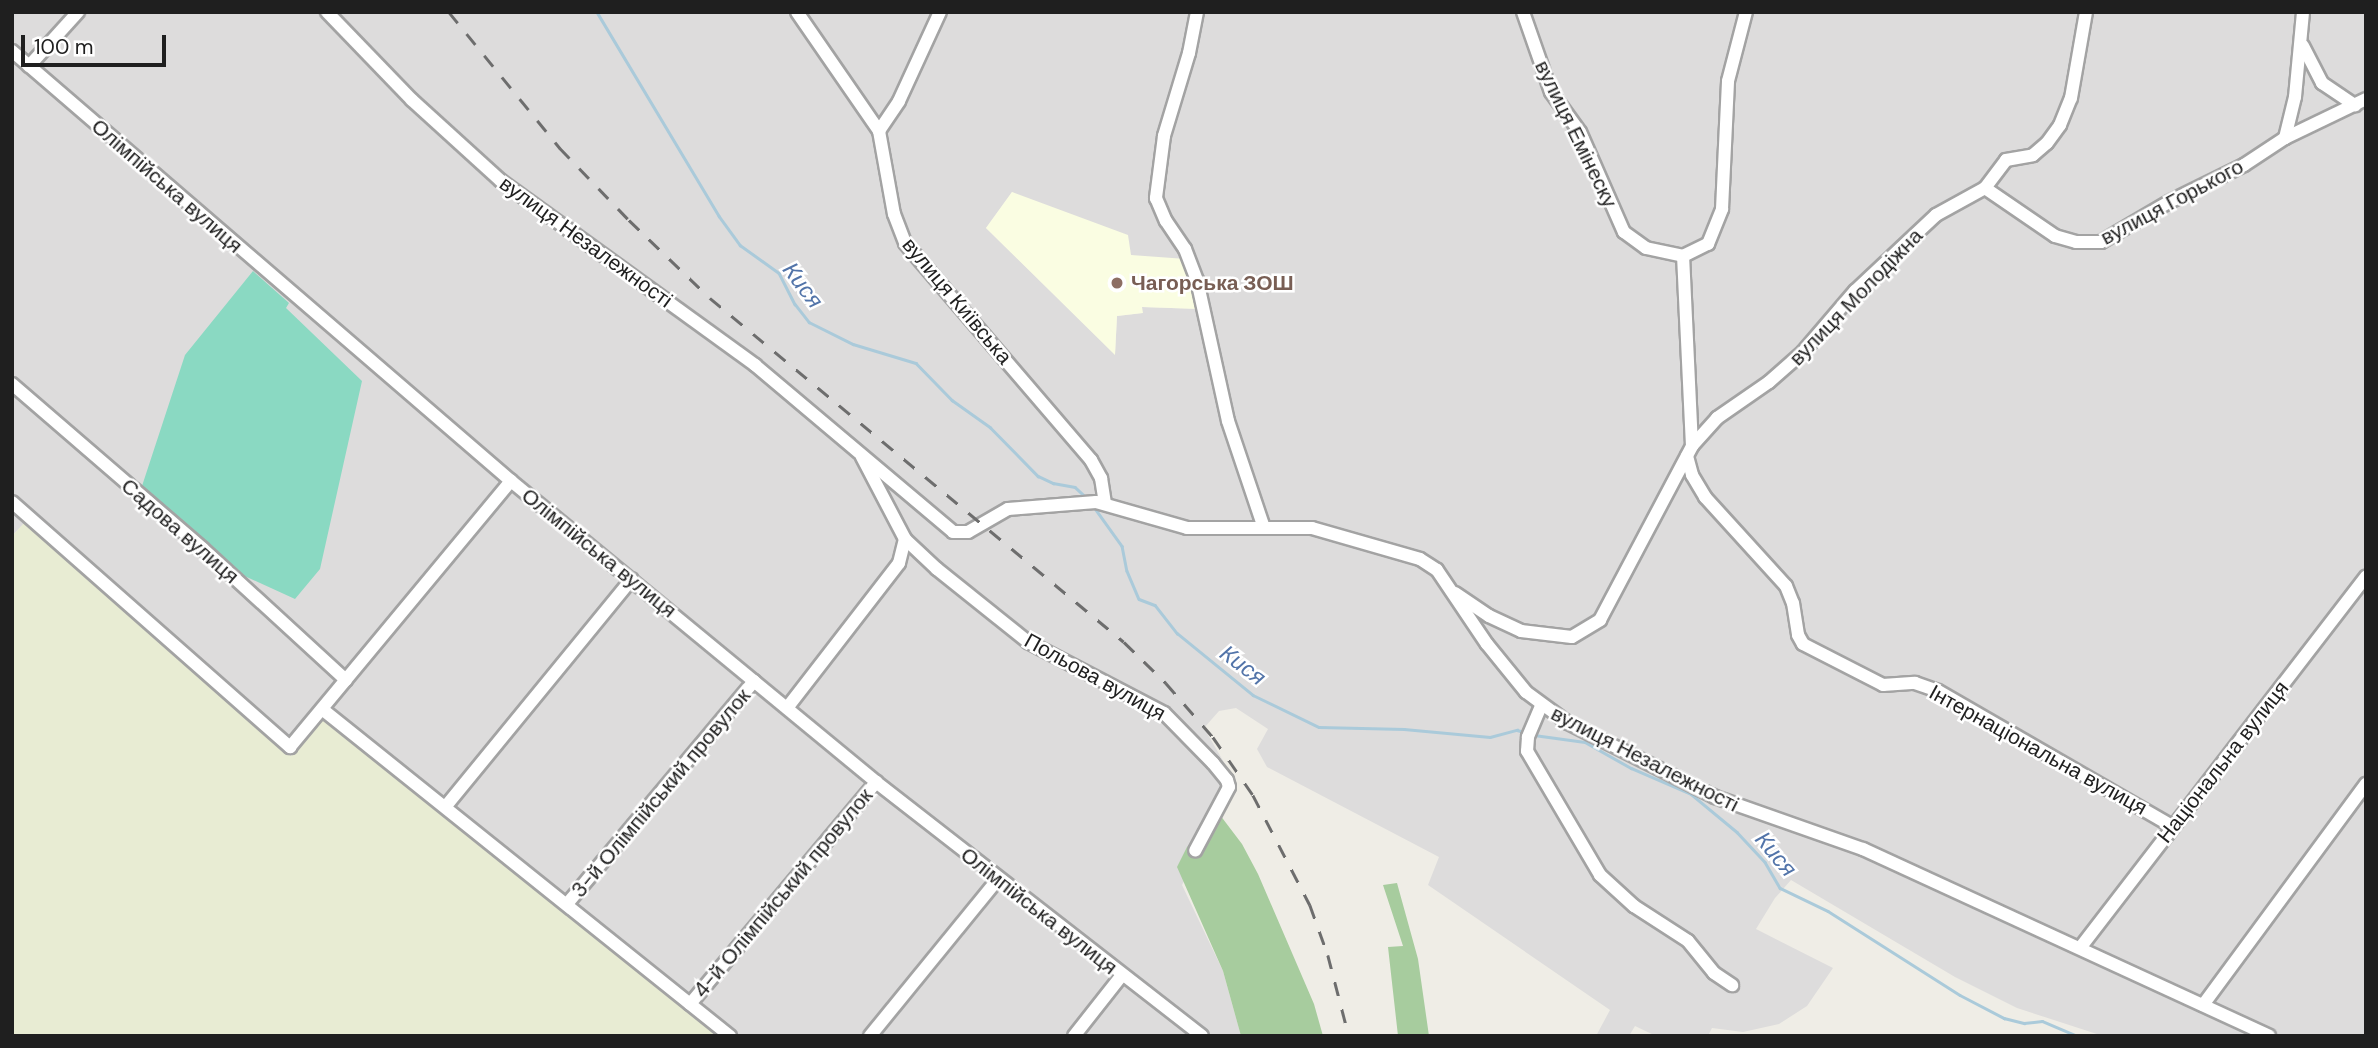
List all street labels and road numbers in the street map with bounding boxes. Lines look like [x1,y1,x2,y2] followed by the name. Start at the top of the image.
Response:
[1529,56,1623,212] street label: вулиця Емінеску
[86,114,248,258] street label: Олімпійська вулиця
[2096,154,2248,250] street label: вулиця Горького
[495,171,677,313] street label: вулиця Незалежності
[1784,223,1928,371] street label: вулиця Молодіжна
[897,233,1017,369] street label: вулиця Київська
[116,473,244,589] street label: Садова вулиця
[517,483,681,623] street label: Олімпійська вулиця
[1020,628,1170,726] street label: Польова вулиця
[2152,676,2294,848] street label: Національна вулиця
[1925,680,2151,820] street label: Інтернаціональна вулиця
[566,683,756,903] street label: 3-й Олімпійський провулок
[1547,701,1743,817] street label: вулиця Незалежності
[688,783,878,1003] street label: 4-й Олімпійський провулок
[956,842,1122,980] street label: Олімпійська вулиця

